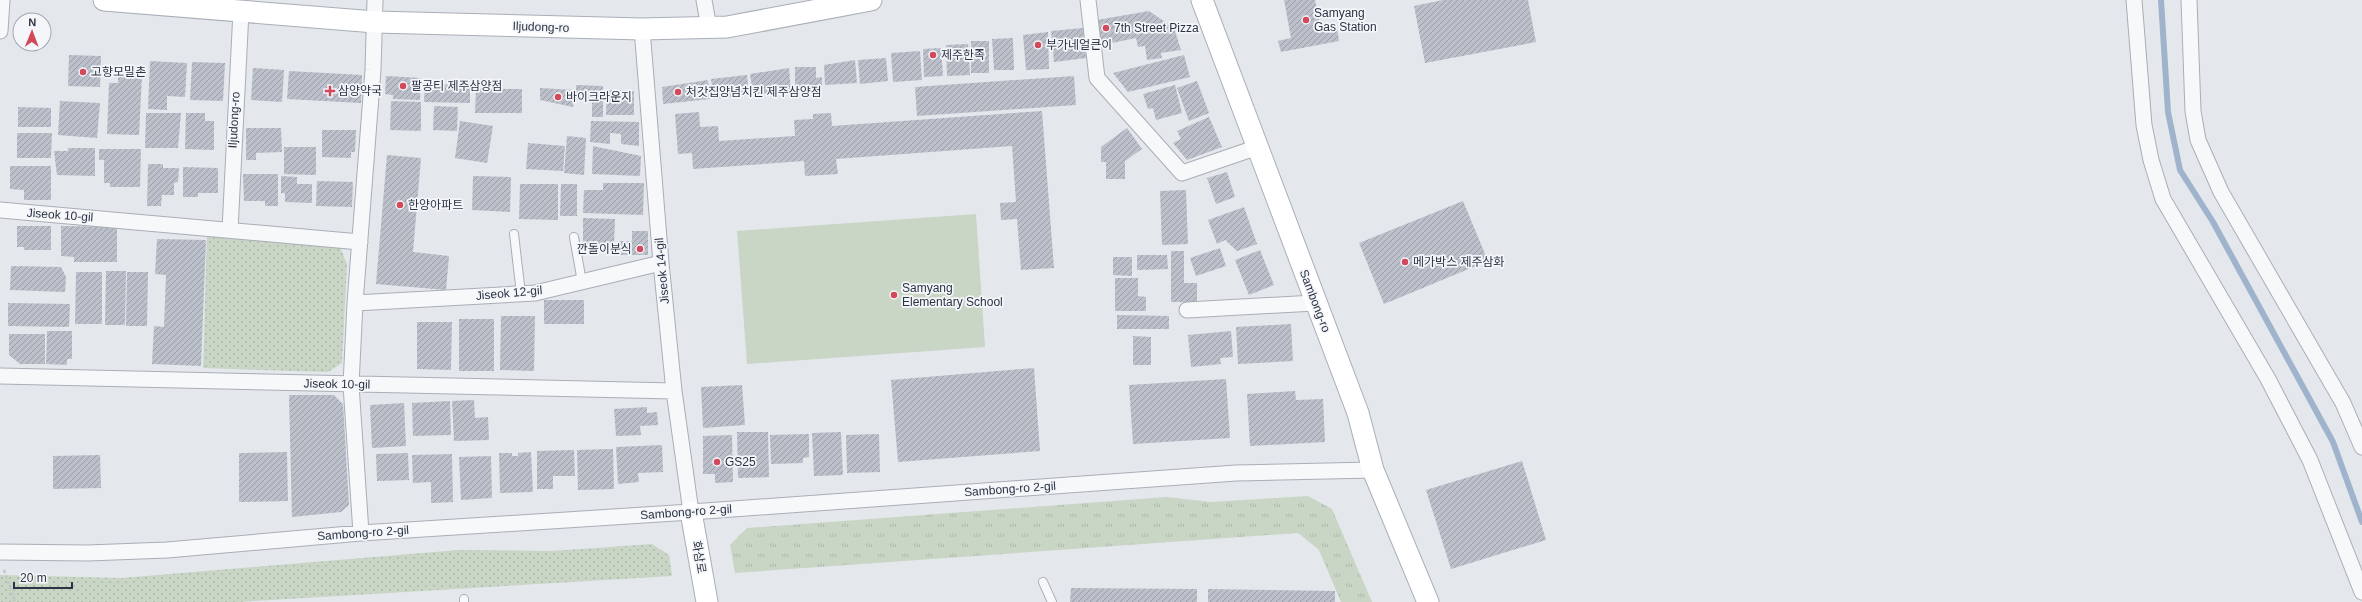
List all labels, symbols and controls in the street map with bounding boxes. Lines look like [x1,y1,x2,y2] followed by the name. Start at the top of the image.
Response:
[1314,6,1377,34] place label: Samyang Gas Station
[12,12,52,52] north arrow
[1301,15,1311,25] marker: Samyang Gas Station
[28,16,36,28] text: N
[512,19,570,35] street label: Iljudong-ro
[1114,21,1199,35] place label: 7th Street Pizza
[1101,23,1111,33] marker: 7th Street Pizza
[1046,38,1112,52] place label: 부가네얼큰이
[1033,40,1043,50] marker: 부가네얼큰이
[941,48,985,62] place label: 제주한족
[928,50,938,60] marker: 제주한족
[91,65,146,79] place label: 고향모밀촌
[78,67,88,77] marker: 고향모밀촌
[411,79,503,93] place label: 팔공티 제주삼양점
[398,81,408,91] marker: 팔공티 제주삼양점
[338,84,382,98] place label: 삼양약국
[686,85,822,99] place label: 처갓집양념치킨 제주삼양점
[325,86,335,96] marker: 삼양약국
[673,87,683,97] marker: 처갓집양념치킨 제주삼양점
[566,90,632,104] place label: 바이크라운지
[226,91,242,149] street label: Iljudong-ro
[553,92,563,102] marker: 바이크라운지
[408,198,463,212] place label: 한양아파트
[395,200,405,210] marker: 한양아파트
[26,206,94,224] street label: Jiseok 10-gil
[652,237,672,305] street label: Jiseok 14-gil
[577,242,632,256] place label: 깐돌이분식
[635,244,645,254] marker: 깐돌이분식
[1413,255,1505,269] place label: 메가박스 제주삼화
[1400,257,1410,267] marker: 메가박스 제주삼화
[1297,268,1333,335] street label: Sambong-ro
[902,281,1003,309] place label: Samyang Elementary School
[475,283,543,303] street label: Jiseok 12-gil
[889,290,899,300] marker: Samyang Elementary School
[304,376,370,392] street label: Jiseok 10-gil
[725,455,756,469] place label: GS25
[712,457,722,467] marker: GS25
[964,479,1056,499] street label: Sambong-ro 2-gil
[640,502,732,522] street label: Sambong-ro 2-gil
[317,523,409,543] street label: Sambong-ro 2-gil
[689,539,709,575] street label: 화삼로
[14,564,72,590] scale bar
[20,571,47,585] text: 20 m

